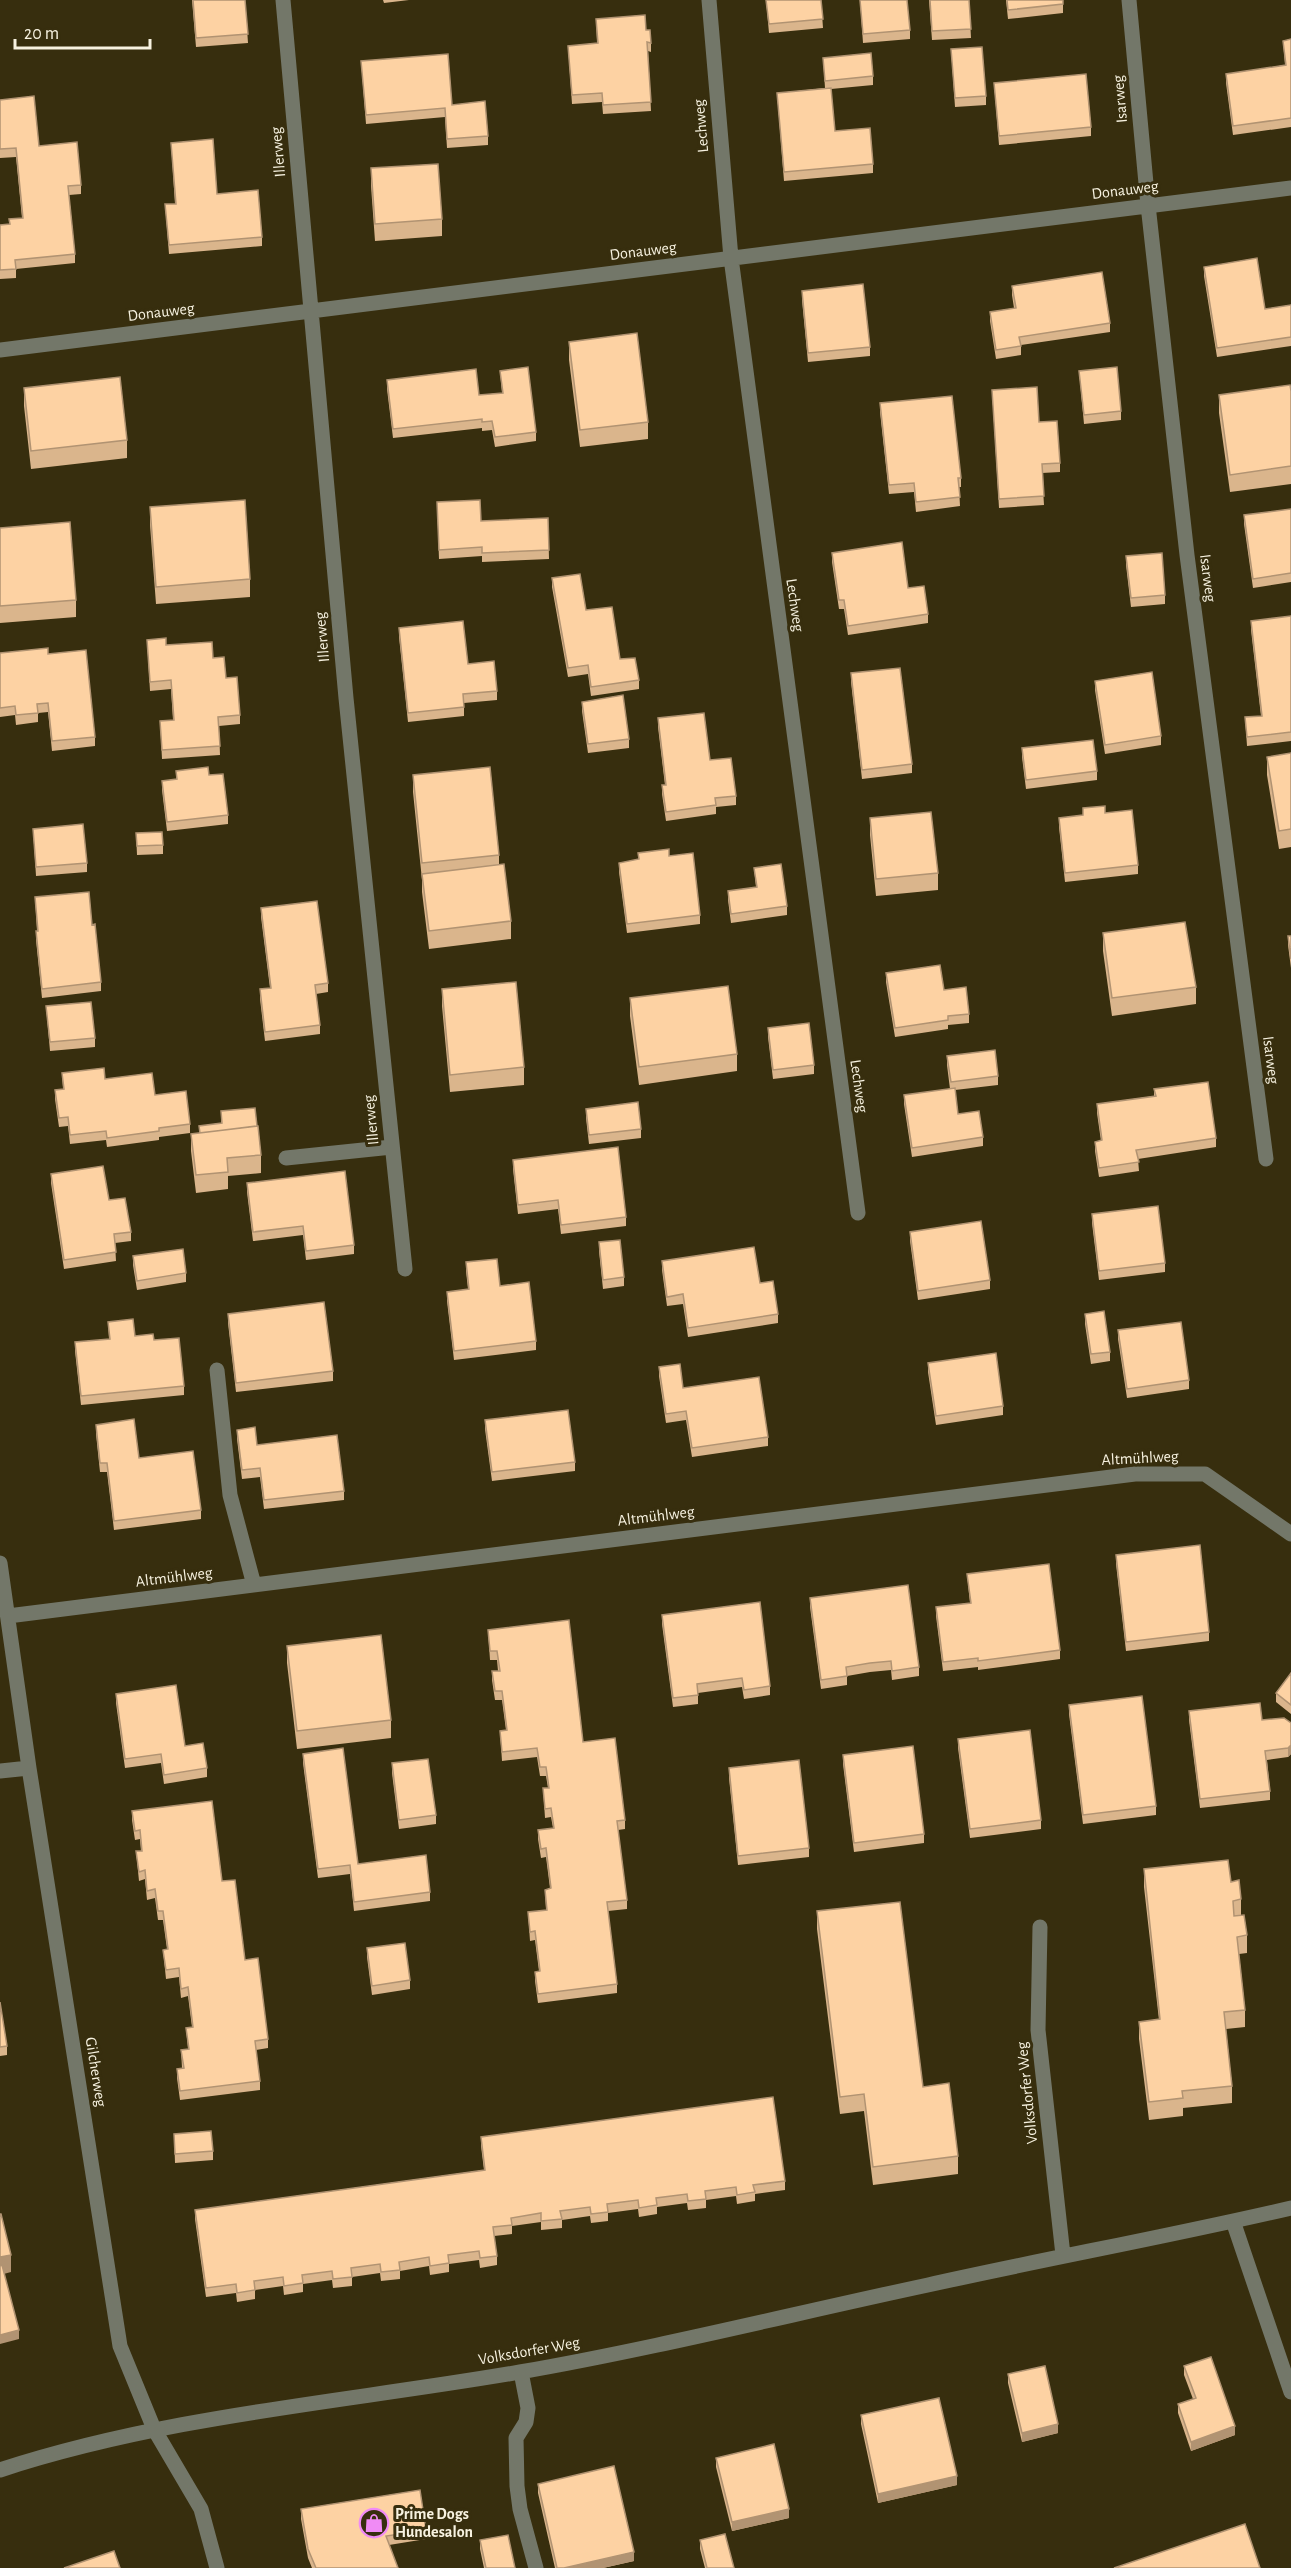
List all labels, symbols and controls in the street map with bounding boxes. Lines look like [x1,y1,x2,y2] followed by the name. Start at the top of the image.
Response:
[15,12,150,50] scale bar
[24,25,59,43] text: 20 m
[1110,74,1130,124] street label: Isarweg
[691,98,711,153] street label: Lechweg
[268,126,288,178] street label: Illerweg
[1091,178,1160,202] street label: Donauweg
[609,239,678,263] street label: Donauweg
[127,300,196,324] street label: Donauweg
[1197,553,1219,603] street label: Isarweg
[783,577,807,633] street label: Lechweg
[312,611,332,663] street label: Illerweg
[1260,1035,1282,1085] street label: Isarweg
[847,1058,871,1114] street label: Lechweg
[360,1094,382,1146] street label: Illerweg
[1101,1448,1179,1468] street label: Altmühlweg
[617,1503,695,1529] street label: Altmühlweg
[135,1564,213,1590] street label: Altmühlweg
[83,2036,109,2108] street label: Gilcherweg
[1014,2041,1040,2145] street label: Volksdorfer Weg
[477,2334,581,2368] street label: Volksdorfer Weg
[395,2506,473,2540] place label: Prime Dogs Hundesalon
[358,2507,390,2539] shop icon: Prime Dogs Hundesalon

